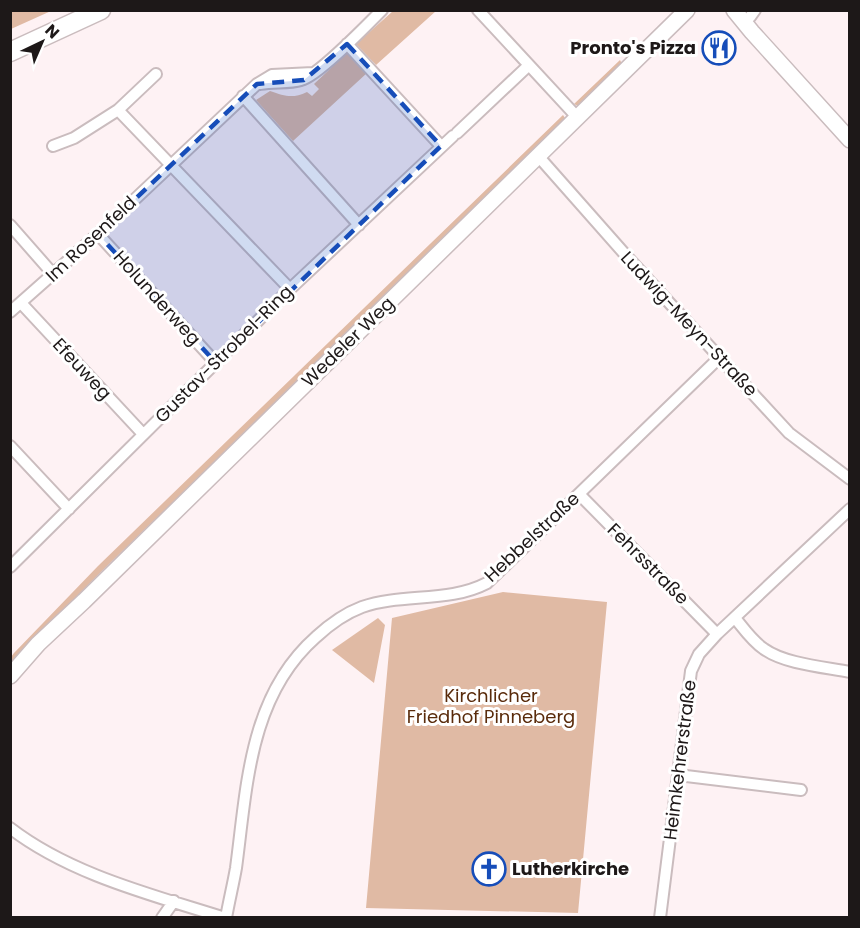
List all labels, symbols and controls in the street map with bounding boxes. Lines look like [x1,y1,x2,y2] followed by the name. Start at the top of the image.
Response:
[12,12,72,72] north arrow
[40,19,64,44] text: N
[701,30,737,66] restaurant icon: Pronto's Pizza
[570,35,696,60] place label: Pronto's Pizza
[40,190,142,287] street label: Im Rosenfeld
[108,245,207,350] street label: Holunderweg
[615,246,763,402] street label: Ludwig-Meyn-Straße
[149,279,298,428] street label: Gustav-Strobel-Ring
[296,291,400,392] street label: Wedeler Weg
[47,332,117,405] street label: Efeuweg
[479,486,585,587] street label: Hebbelstraße
[602,517,695,610] street label: Fehrsstraße
[657,678,702,842] street label: Heimkehrerstraße
[407,683,575,729] park label: Kirchlicher Friedhof Pinneberg
[471,851,507,887] church icon: Lutherkirche
[512,856,629,881] place label: Lutherkirche

